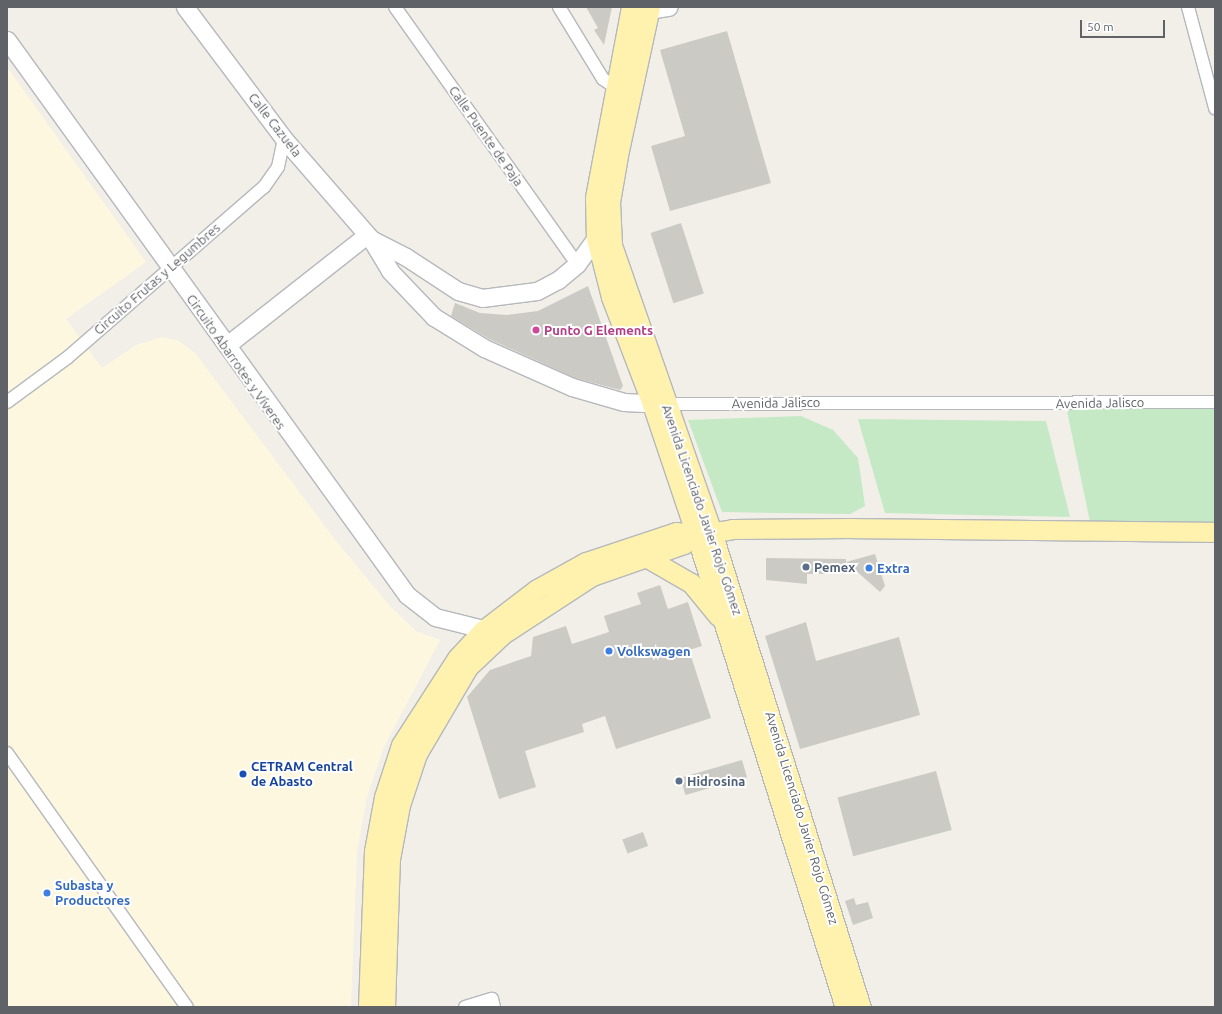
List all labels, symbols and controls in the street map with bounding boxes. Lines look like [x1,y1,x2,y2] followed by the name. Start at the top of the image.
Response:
[1082,12,1167,38] scale bar
[1087,20,1114,33] text: 50 m
[446,83,526,189] street label: Calle Puente de Paja
[245,90,305,160] street label: Calle Cazuela
[91,220,223,338] street label: Circuito Frutas y Legumbres
[183,291,289,433] street label: Circuito Abarrotes y Víveres
[544,322,653,338] place label: Punto G Elements
[531,325,541,335] marker: Punto G Elements
[732,394,820,412] street label: Avenida Jalisco
[1056,394,1144,412] street label: Avenida Jalisco
[659,403,745,617] street label: Avenida Licenciado Javier Rojo Gómez
[814,559,855,575] place label: Pemex
[877,560,910,576] place label: Extra
[801,562,811,572] marker: Pemex
[864,563,874,573] marker: Extra
[617,643,691,659] place label: Volkswagen
[604,646,614,656] marker: Volkswagen
[762,710,842,926] street label: Avenida Licenciado Javier Rojo Gómez
[251,759,353,790] place label: CETRAM Central de Abasto
[238,769,248,779] marker: CETRAM Central de Abasto
[687,773,745,789] place label: Hidrosina
[674,776,684,786] marker: Hidrosina
[55,878,130,909] place label: Subasta y Productores
[42,888,52,898] marker: Subasta y Productores

